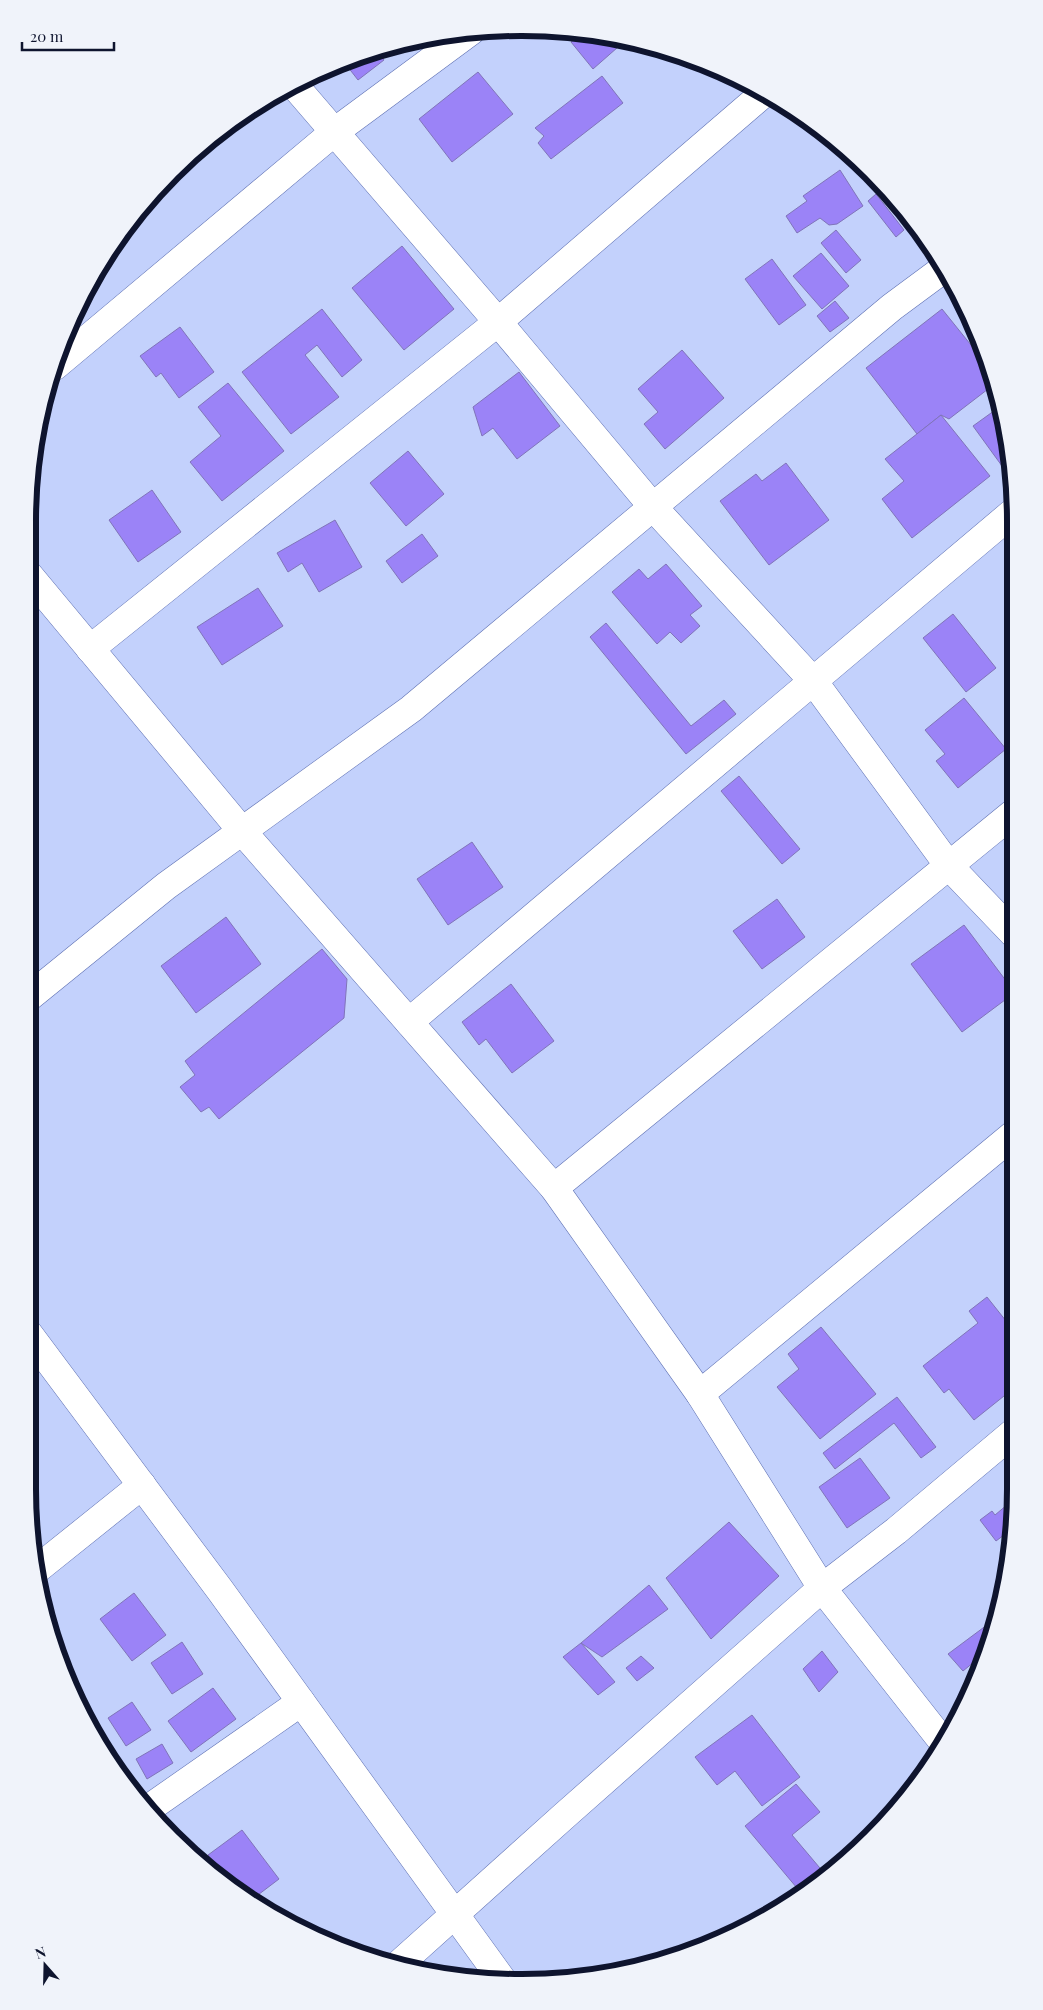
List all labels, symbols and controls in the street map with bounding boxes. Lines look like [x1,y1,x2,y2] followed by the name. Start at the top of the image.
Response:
[22,20,115,52] scale bar
[30,26,64,46] text: 20 m
[20,1940,70,1990] north arrow
[32,1942,48,1963] text: N

